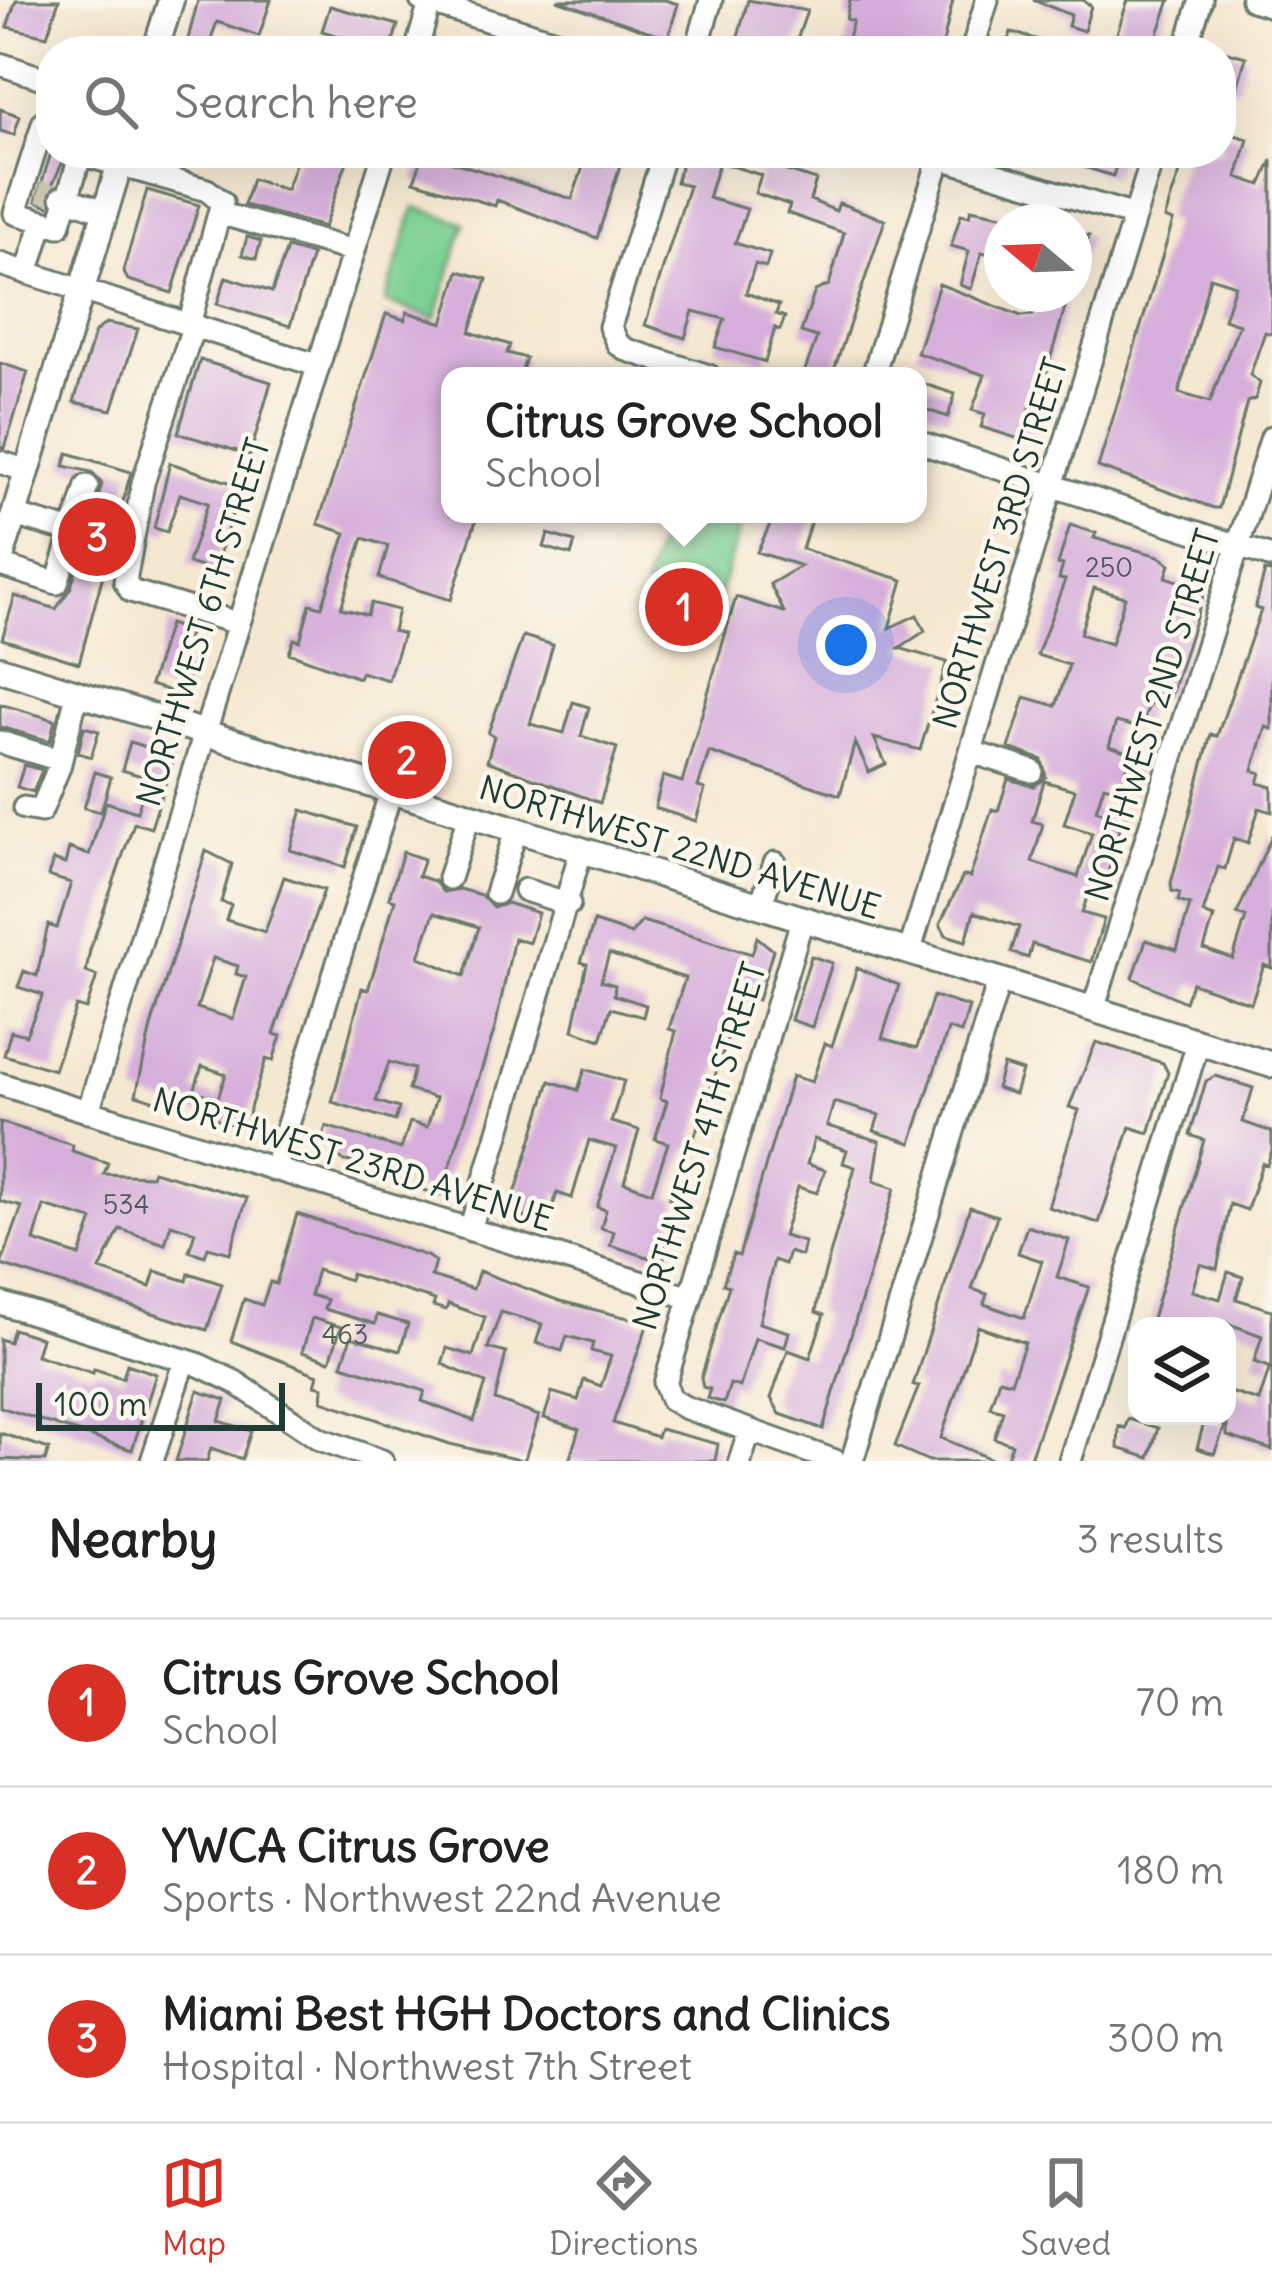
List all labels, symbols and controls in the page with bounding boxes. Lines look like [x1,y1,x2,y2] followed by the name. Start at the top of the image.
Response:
[36,36,1236,168] search box
[78,69,144,135] icon: search
[174,74,418,130] text: Search here
[984,204,1092,312] north arrow
[924,352,1076,734] street label: NORTHWEST 3RD STREET
[441,367,927,523] popup
[485,393,883,449] text: Citrus Grove School
[127,433,279,811] street label: NORTHWEST 6TH STREET
[485,449,602,498] text: School
[58,492,136,582] pin: 3
[1075,524,1229,906] street label: NORTHWEST 2ND STREET
[1085,550,1133,584] house number: 250
[645,562,723,652] pin: 1
[816,615,876,675] your location
[368,715,446,805] pin: 2
[474,766,886,928] street label: NORTHWEST 22ND AVENUE
[623,957,775,1335] street label: NORTHWEST 4TH STREET
[148,1078,558,1240] street label: NORTHWEST 23RD AVENUE
[103,1187,149,1221] house number: 534
[322,1317,368,1351] house number: 463
[1128,1317,1236,1425] map controls
[1128,1317,1236,1425] button: layers
[36,1377,285,1430] scale bar
[54,1383,147,1425] text: 100 m
[48,1507,217,1571] text: Nearby
[1077,1515,1224,1564] text: 3 results
[162,1650,560,1706] text: Citrus Grove School
[79,1678,95,1727] text: 1
[1136,1678,1224,1727] text: 70 m
[162,1706,279,1755] text: School
[162,1818,550,1874] text: YWCA Citrus Grove
[76,1846,98,1895] text: 2
[1117,1846,1224,1895] text: 180 m
[162,1874,722,1923] text: Sports · Northwest 22nd Avenue
[162,1986,890,2042] text: Miami Best HGH Doctors and Clinics
[76,2014,98,2063] text: 3
[1107,2014,1224,2063] text: 300 m
[162,2042,692,2091] text: Hospital · Northwest 7th Street
[161,2150,227,2264] tab: Map
[549,2150,698,2264] tab: Directions
[1021,2150,1111,2264] tab: Saved

